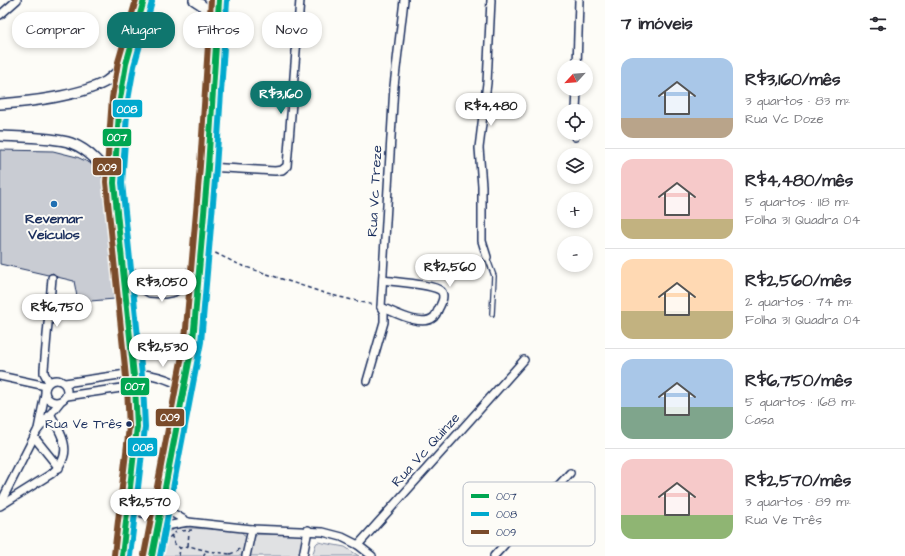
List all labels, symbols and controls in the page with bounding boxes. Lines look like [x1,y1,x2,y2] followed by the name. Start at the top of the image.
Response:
[12,12,99,48] chip: Comprar
[107,12,175,48] chip: Alugar
[183,12,254,48] chip: Filtros
[262,12,322,48] chip: Novo
[621,12,693,36] text: 7 imóveis
[867,13,889,35] icon: filters
[557,60,593,96] north arrow
[557,60,593,272] map controls
[745,68,841,92] text: R$3,160/mês
[653,74,701,122] icon: home
[244,81,318,115] pin: R$3,160
[259,85,303,103] text: R$3,160
[745,92,850,110] text: 3 quartos · 83 m²
[454,93,528,127] pin: R$4,480
[464,97,518,115] text: R$4,480
[112,99,143,118] line badge: 008
[116,102,138,117] text: 008
[557,104,593,140] button: locate
[745,110,823,128] text: Rua Vc Doze
[102,128,132,147] line badge: 007
[107,130,128,145] text: 007
[363,144,387,237] street label: Rua Vc Treze
[557,148,593,184] button: layers
[92,157,122,176] line badge: 009
[97,160,117,175] text: 009
[745,169,853,193] text: R$4,480/mês
[653,175,701,223] icon: home
[557,192,593,228] button: +
[745,193,850,211] text: 5 quartos · 118 m²
[49,199,59,209] marker: Revemar Veículos
[25,209,83,245] place label: Revemar Veículos
[745,211,860,229] text: Folha 31 Quadra 04
[557,236,593,272] button: −
[413,254,487,288] pin: R$2,560
[424,258,476,276] text: R$2,560
[125,269,199,303] pin: R$3,050
[745,269,851,293] text: R$2,560/mês
[136,273,188,291] text: R$3,050
[653,275,701,323] icon: home
[745,293,853,311] text: 2 quartos · 74 m²
[20,294,94,328] pin: R$6,750
[31,298,83,316] text: R$6,750
[745,311,860,329] text: Folha 31 Quadra 04
[126,334,200,368] pin: R$2,530
[138,338,188,356] text: R$2,530
[745,369,852,393] text: R$6,750/mês
[653,375,701,423] icon: home
[120,377,150,396] line badge: 007
[125,379,146,394] text: 007
[745,393,856,411] text: 5 quartos · 168 m²
[155,408,185,427] line badge: 009
[387,408,465,492] street label: Rua Vc Quinze
[160,410,180,425] text: 009
[745,411,774,429] text: Casa
[45,415,122,433] place label: Rua Ve Três
[124,419,134,429] marker: Rua Ve Três
[127,437,158,457] line badge: 008
[132,440,154,455] text: 008
[745,469,851,493] text: R$2,570/mês
[653,475,701,523] icon: home
[463,482,595,546] legend
[108,489,182,523] pin: R$2,570
[496,489,517,504] text: 007
[119,493,171,511] text: R$2,570
[745,493,851,511] text: 3 quartos · 89 m²
[496,507,517,522] text: 008
[745,511,822,529] text: Rua Ve Três
[496,525,516,540] text: 009

